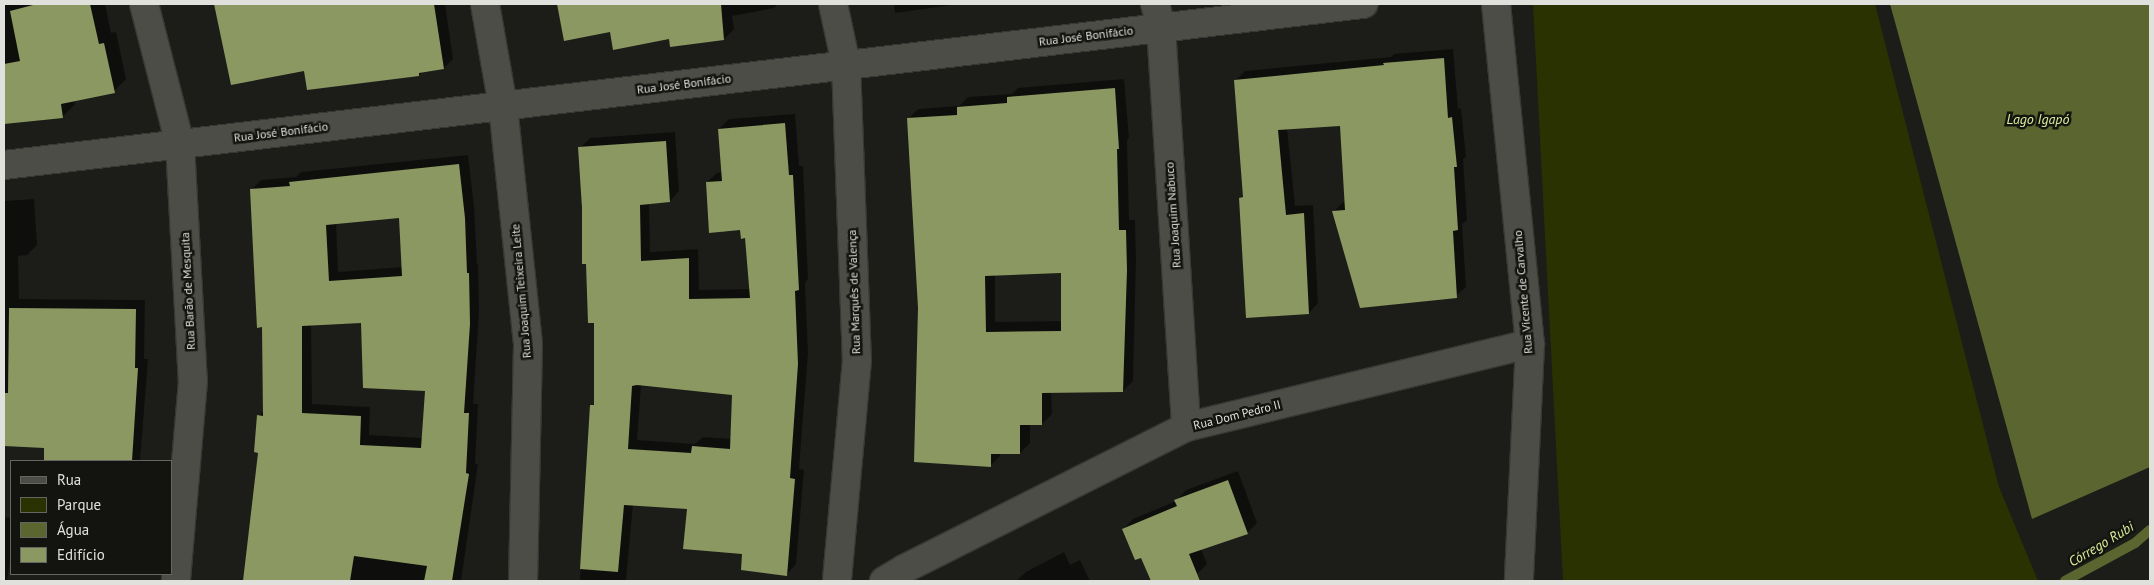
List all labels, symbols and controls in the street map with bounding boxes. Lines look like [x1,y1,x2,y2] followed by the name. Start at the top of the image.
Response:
[1038,23,1134,49] street label: Rua José Bonifácio
[636,71,732,97] street label: Rua José Bonifácio
[2007,111,2069,127] water label: Lago Igapó
[233,119,329,145] street label: Rua José Bonifácio
[1162,162,1184,268] street label: Rua Joaquim Nabuco
[508,223,534,359] street label: Rua Joaquim Teixeira Leite
[845,229,863,355] street label: Rua Marquês de Valença
[1510,229,1536,355] street label: Rua Vicente de Carvalho
[178,232,198,350] street label: Rua Barão de Mesquita
[1192,397,1282,433] street label: Rua Dom Pedro II
[10,460,172,575] legend
[57,470,81,489] text: Rua
[57,495,101,514] text: Parque
[2065,518,2137,570] water label: Córrego Rubi
[57,520,89,539] text: Água
[57,545,105,564] text: Edifício

